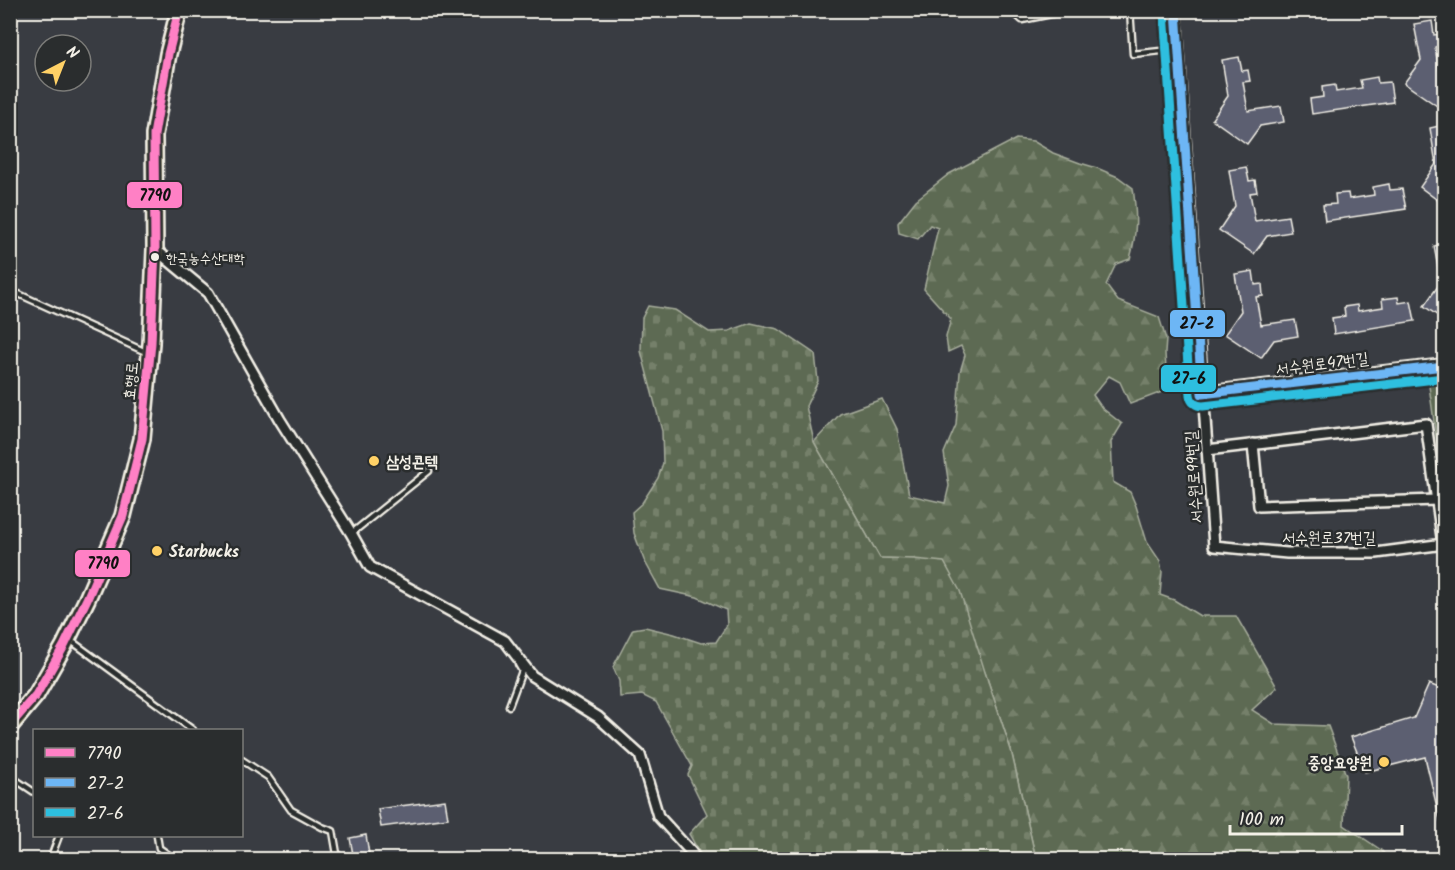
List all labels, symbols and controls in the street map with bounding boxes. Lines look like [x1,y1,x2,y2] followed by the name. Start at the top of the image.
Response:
[33,33,93,93] north arrow
[60,40,84,66] text: N
[126,181,183,209] line badge: 7790
[139,184,171,209] text: 7790
[166,248,245,270] place label: 한국농수산대학
[149,251,161,263] marker: 한국농수산대학
[1169,309,1226,338] line badge: 27-2
[1180,312,1214,337] text: 27-2
[1274,346,1370,383] street label: 서수원로47번길
[117,361,146,401] street label: 효행로
[1160,364,1217,393] line badge: 27-6
[1172,367,1206,392] text: 27-6
[1179,430,1210,524] street label: 서수원로99번길
[386,450,438,475] place label: 삼성콘텍
[367,454,381,468] marker: 삼성콘텍
[1282,526,1376,551] street label: 서수원로37번길
[169,540,240,565] place label: Starbucks
[150,544,164,558] marker: Starbucks
[74,549,131,578] line badge: 7790
[87,552,119,577] text: 7790
[33,729,243,837] legend
[87,740,121,769] text: 7790
[1308,751,1372,776] place label: 중앙요양원
[1377,755,1391,769] marker: 중앙요양원
[87,770,124,799] text: 27-2
[1230,798,1402,836] scale bar
[87,800,124,829] text: 27-6
[1239,806,1284,835] text: 100 m

